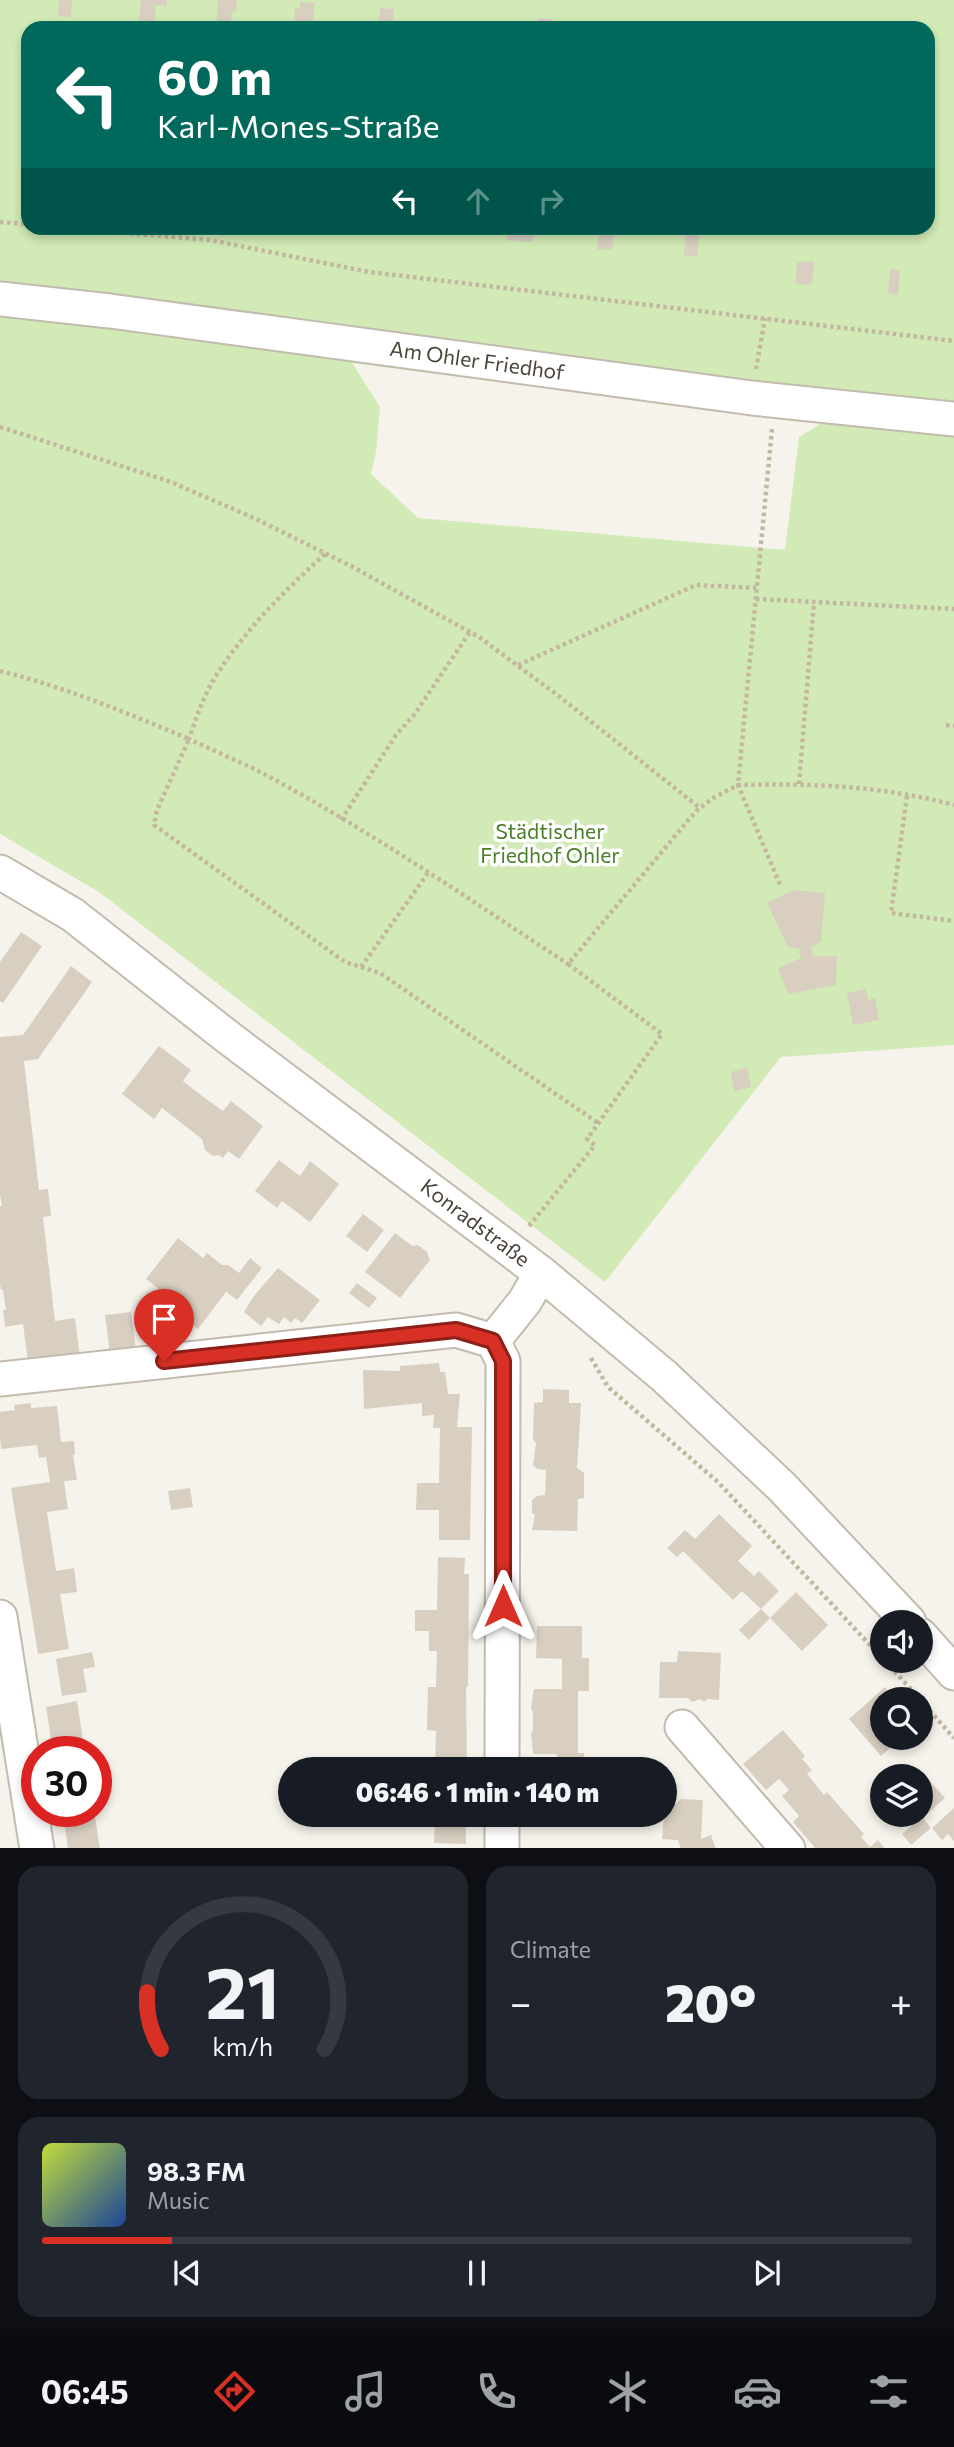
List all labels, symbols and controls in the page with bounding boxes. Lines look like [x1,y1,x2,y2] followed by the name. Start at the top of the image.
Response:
[157,45,272,105] text: 60 m
[42,49,133,140] icon: left
[157,105,440,145] text: Karl-Mones-Straße
[386,182,424,220] icon: left
[459,182,497,220] icon: ahead
[532,182,570,220] icon: right
[388,335,567,384] street label: Am Ohler Friedhof
[480,818,620,867] park label: Städtischer Friedhof Ohler
[416,1173,535,1271] street label: Konradstraße
[134,1289,194,1361] pin
[145,1300,183,1338] icon: arrive
[466,1569,540,1643] position arrow
[870,1610,933,1827] map controls
[870,1610,933,1673] button: sound
[870,1687,933,1750] button: search
[21,1736,112,1827] speed limit sign: 30
[870,1764,933,1827] button: layers
[356,1776,599,1807] text: 06:46 · 1 min · 140 m
[510,1935,591,1963] text: Climate
[206,1945,280,2034] text: 21
[665,1969,756,2033] text: 20°
[510,1978,532,2025] text: −
[890,1978,912,2025] text: +
[213,2030,273,2060] text: km/h
[147,2155,246,2186] text: 98.3 FM
[147,2186,210,2214] text: Music
[168,2254,206,2292] icon: previous
[458,2254,496,2292] icon: pause
[748,2254,786,2292] icon: next
[210,2367,259,2416] icon: directions
[341,2367,390,2416] icon: music
[472,2367,521,2416] icon: phone
[603,2367,652,2416] icon: climate
[733,2367,782,2416] icon: car
[864,2367,913,2416] icon: filters
[41,2371,129,2411] text: 06:45

